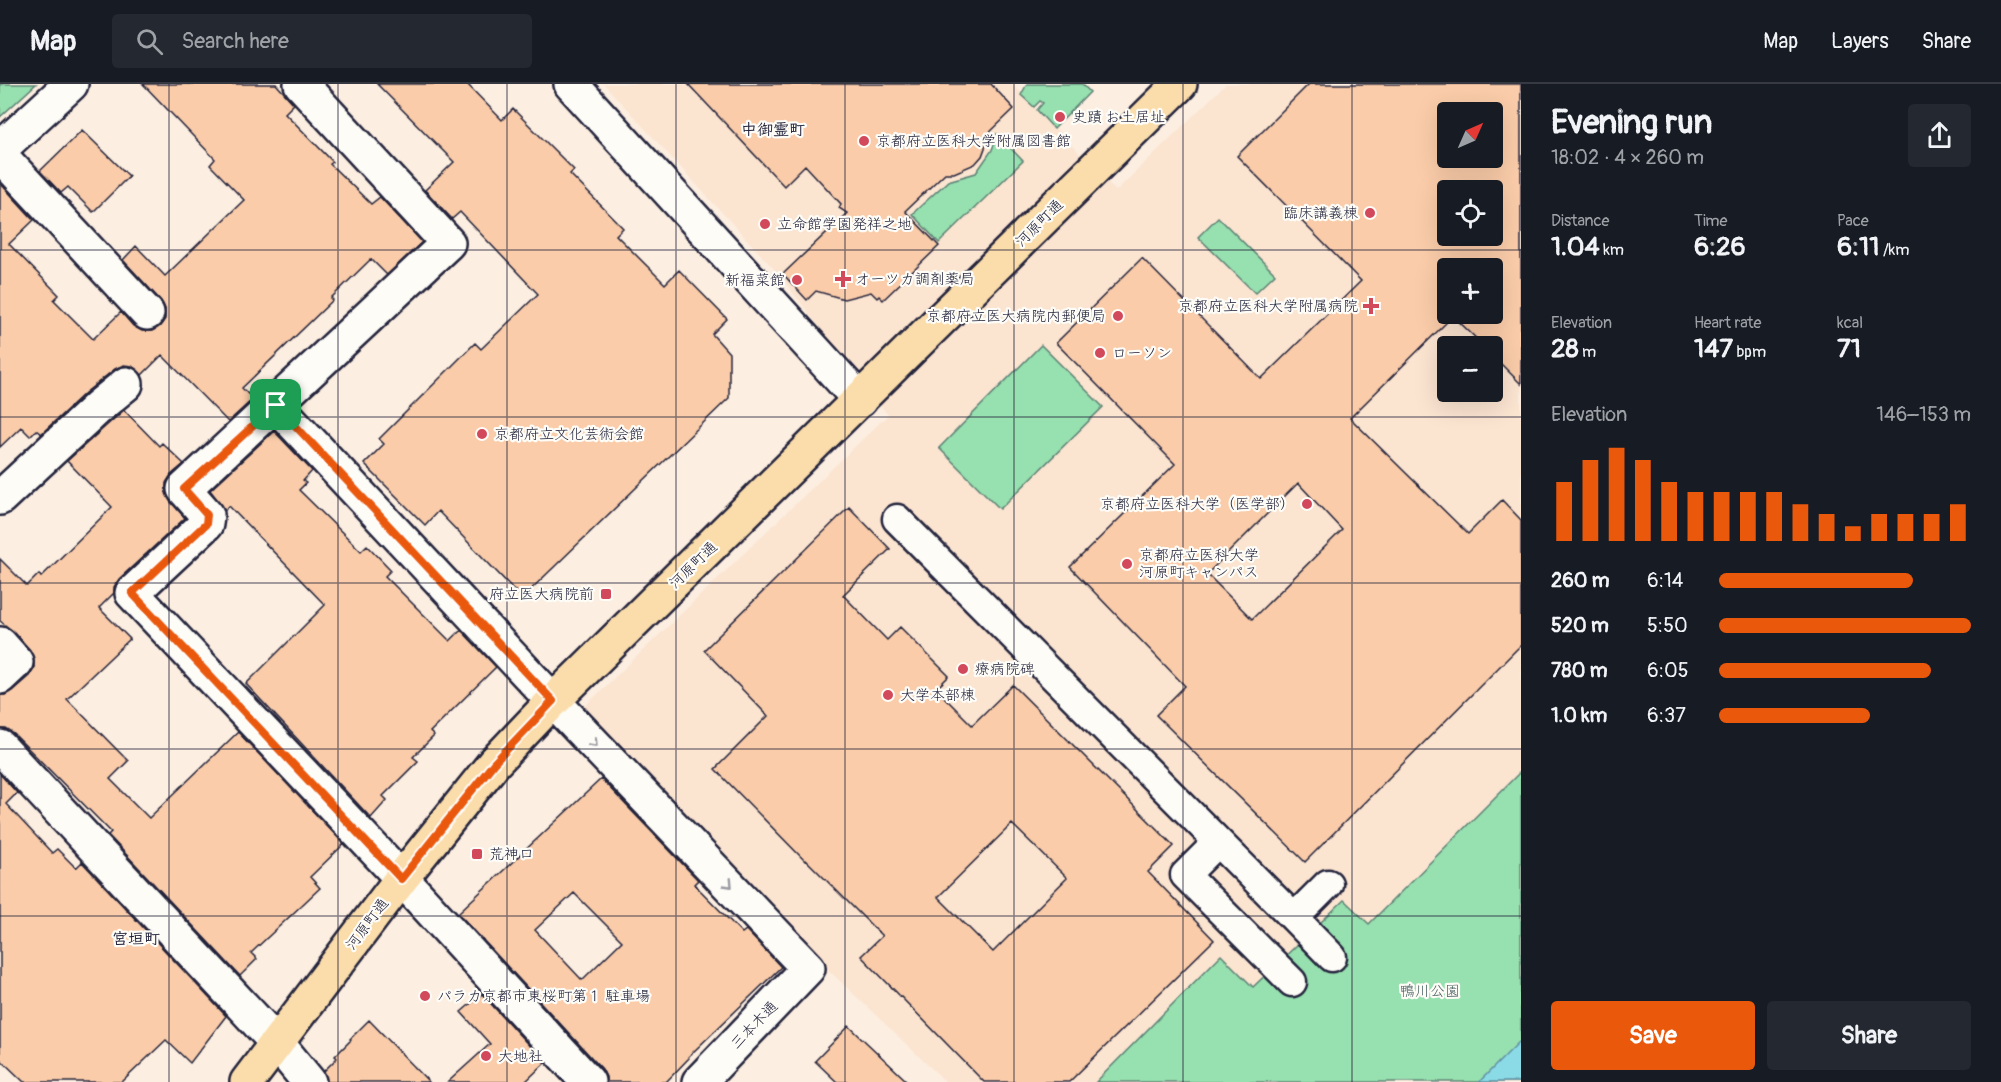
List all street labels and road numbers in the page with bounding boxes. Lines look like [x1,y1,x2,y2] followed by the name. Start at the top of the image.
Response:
[1011,195,1067,251] street label: 河原町通
[665,538,722,593] street label: 河原町通
[342,895,393,954] street label: 河原町通
[727,997,782,1054] street label: 三本木通

